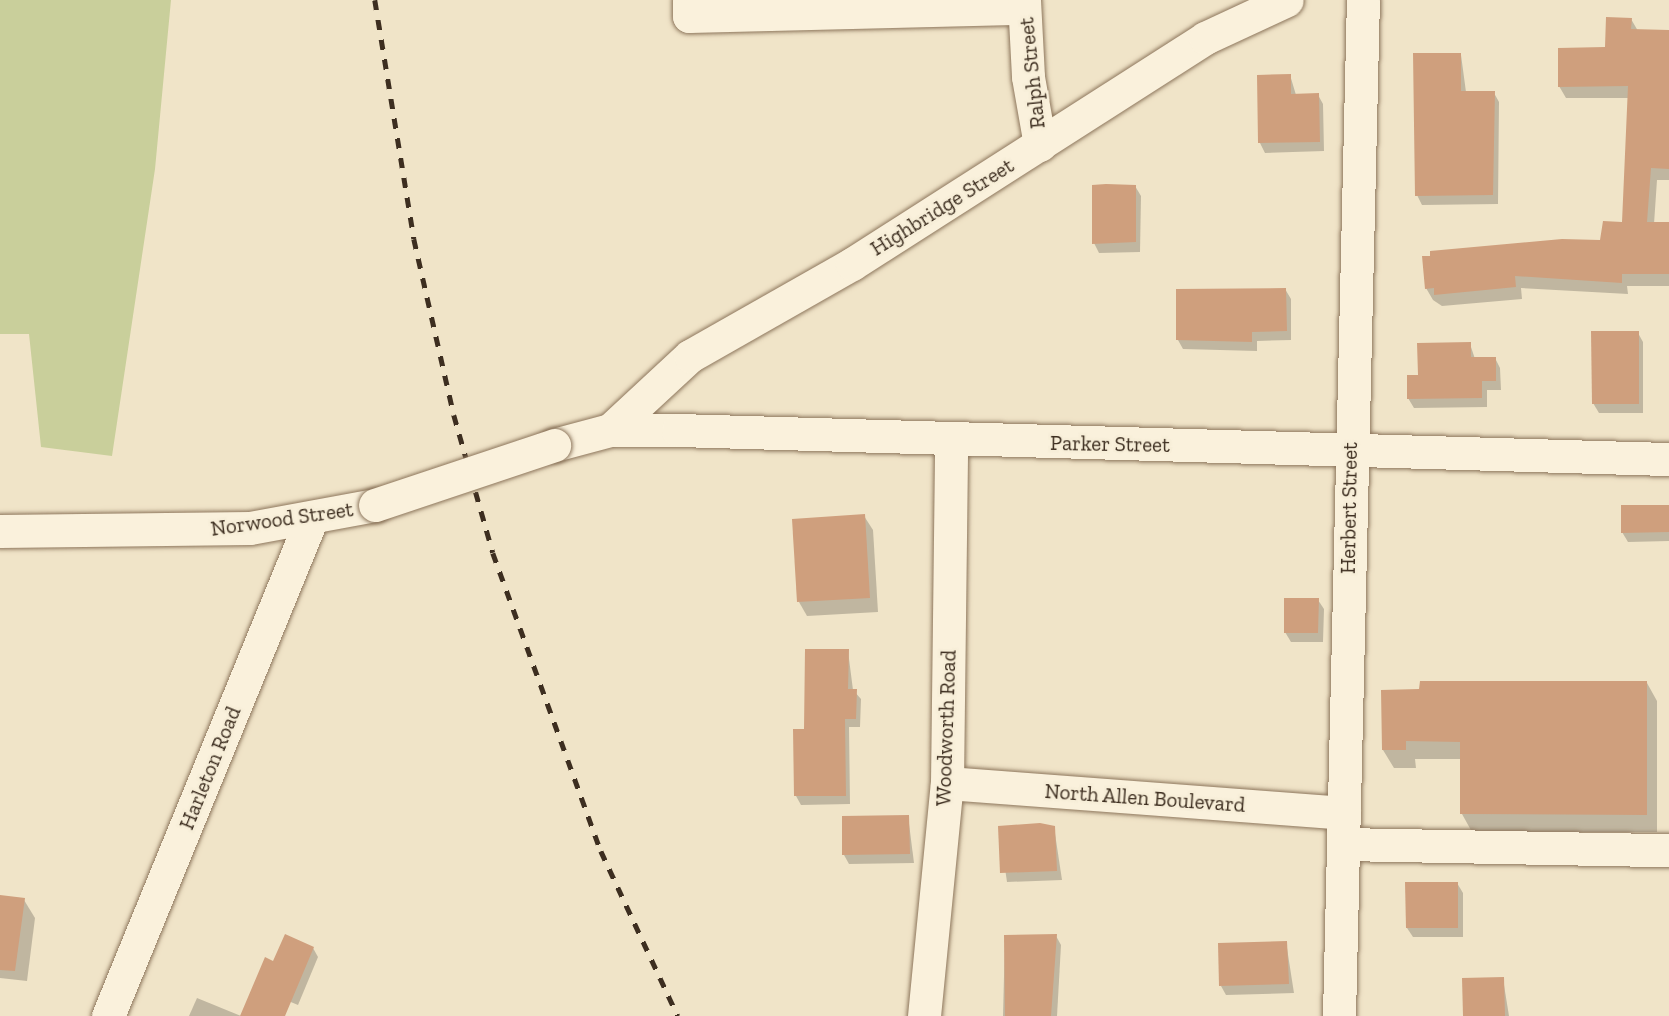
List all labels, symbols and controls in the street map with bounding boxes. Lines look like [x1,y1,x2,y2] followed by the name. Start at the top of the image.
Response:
[1014,16,1050,130] street label: Ralph Street
[866,153,1018,261] street label: Highbridge Street
[1050,430,1170,458] street label: Parker Street
[1335,442,1363,574] street label: Herbert Street
[209,497,355,541] street label: Norwood Street
[931,649,961,807] street label: Woodworth Road
[174,703,246,833] street label: Harleton Road
[1043,778,1247,818] street label: North Allen Boulevard

